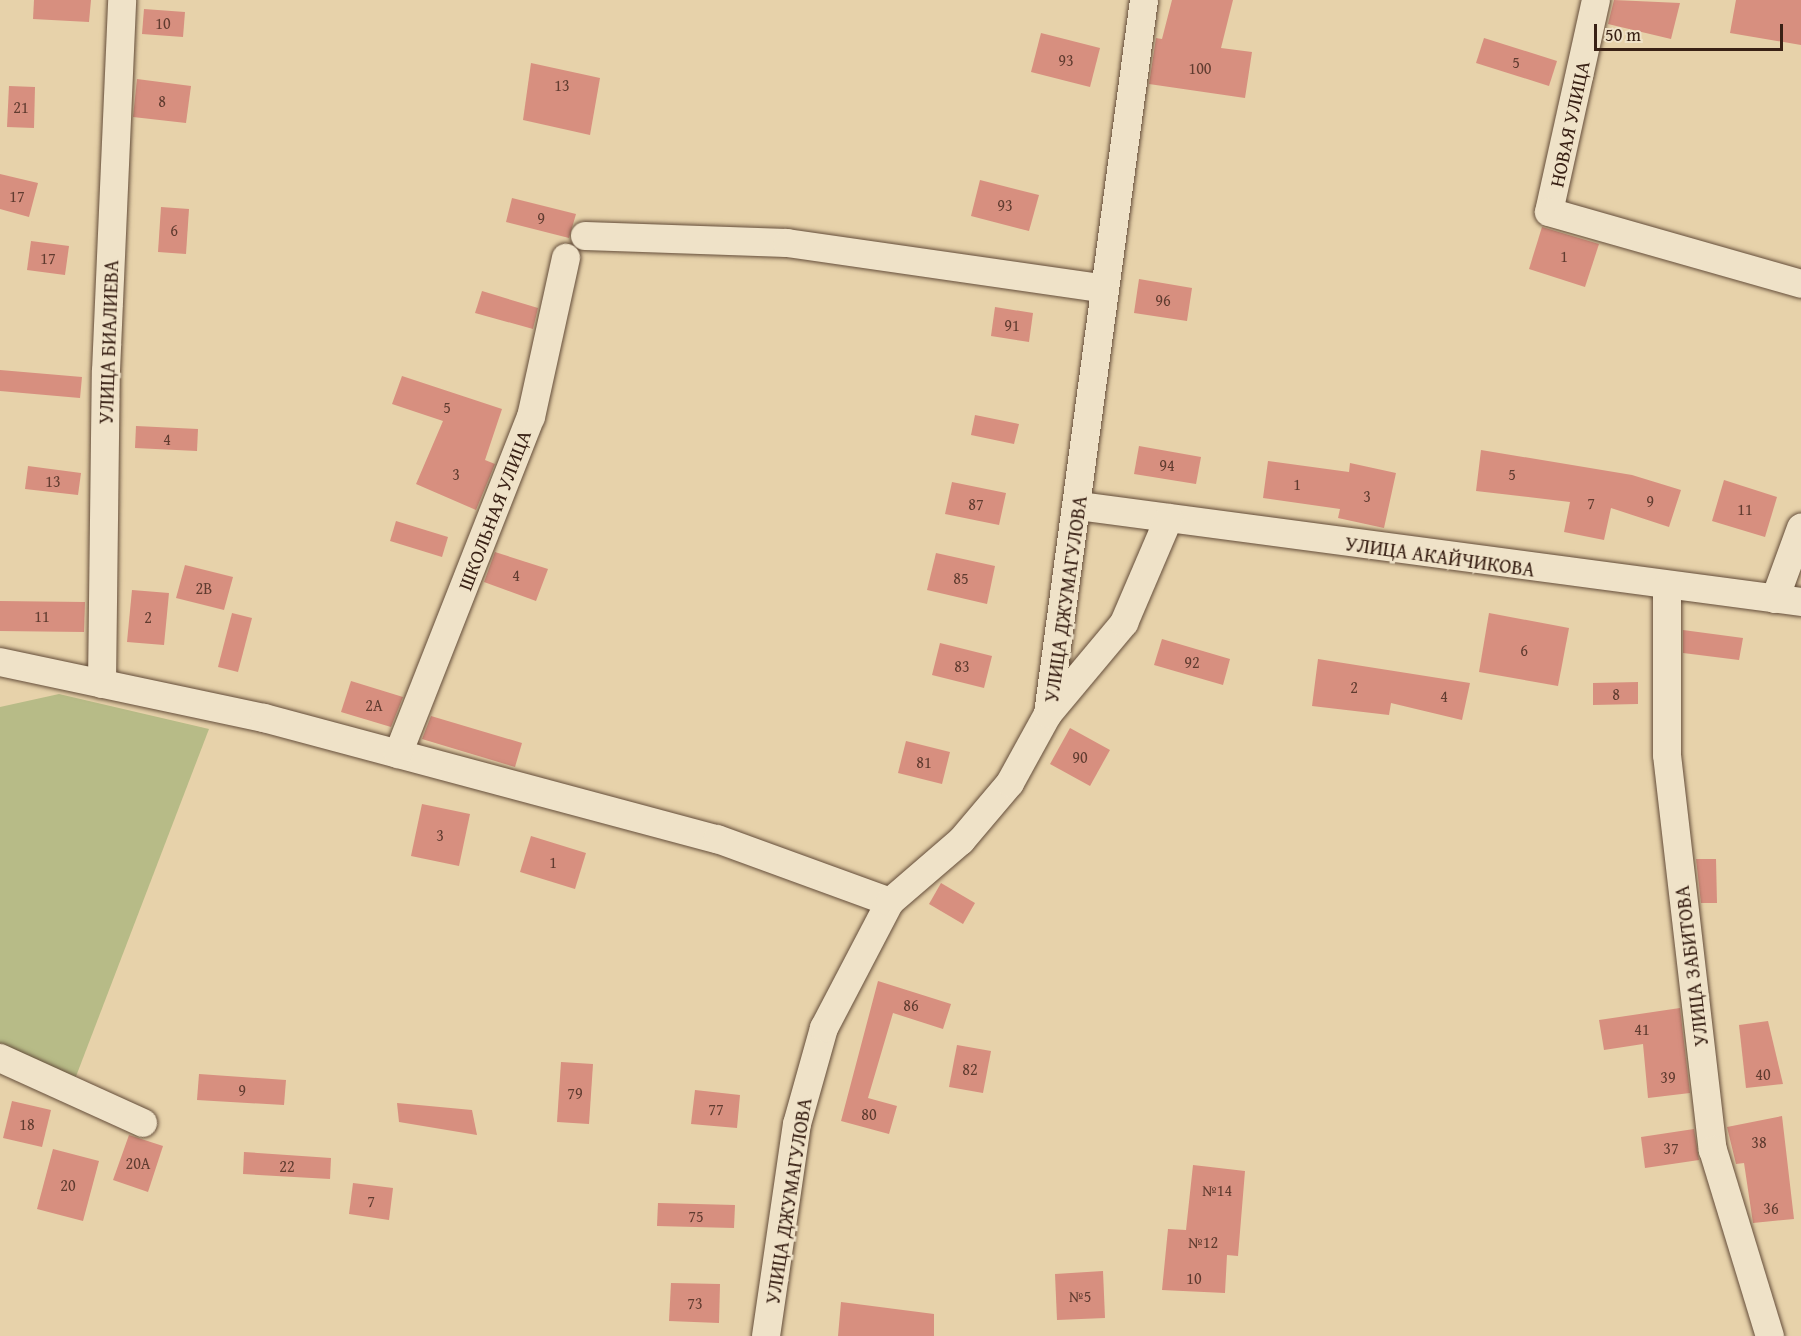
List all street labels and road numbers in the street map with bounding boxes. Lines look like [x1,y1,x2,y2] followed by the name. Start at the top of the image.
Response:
[1544,59,1594,189] street label: НОВАЯ УЛИЦА
[93,259,123,425] street label: УЛИЦА БИАЛИЕВА
[452,426,536,594] street label: ШКОЛЬНАЯ УЛИЦА
[1039,494,1091,704] street label: УЛИЦА ДЖУМАГУЛОВА
[1344,531,1536,581] street label: УЛИЦА АКАЙЧИКОВА
[1669,884,1713,1048] street label: УЛИЦА ЗАБИТОВА
[760,1096,816,1306] street label: УЛИЦА ДЖУМАГУЛОВА

